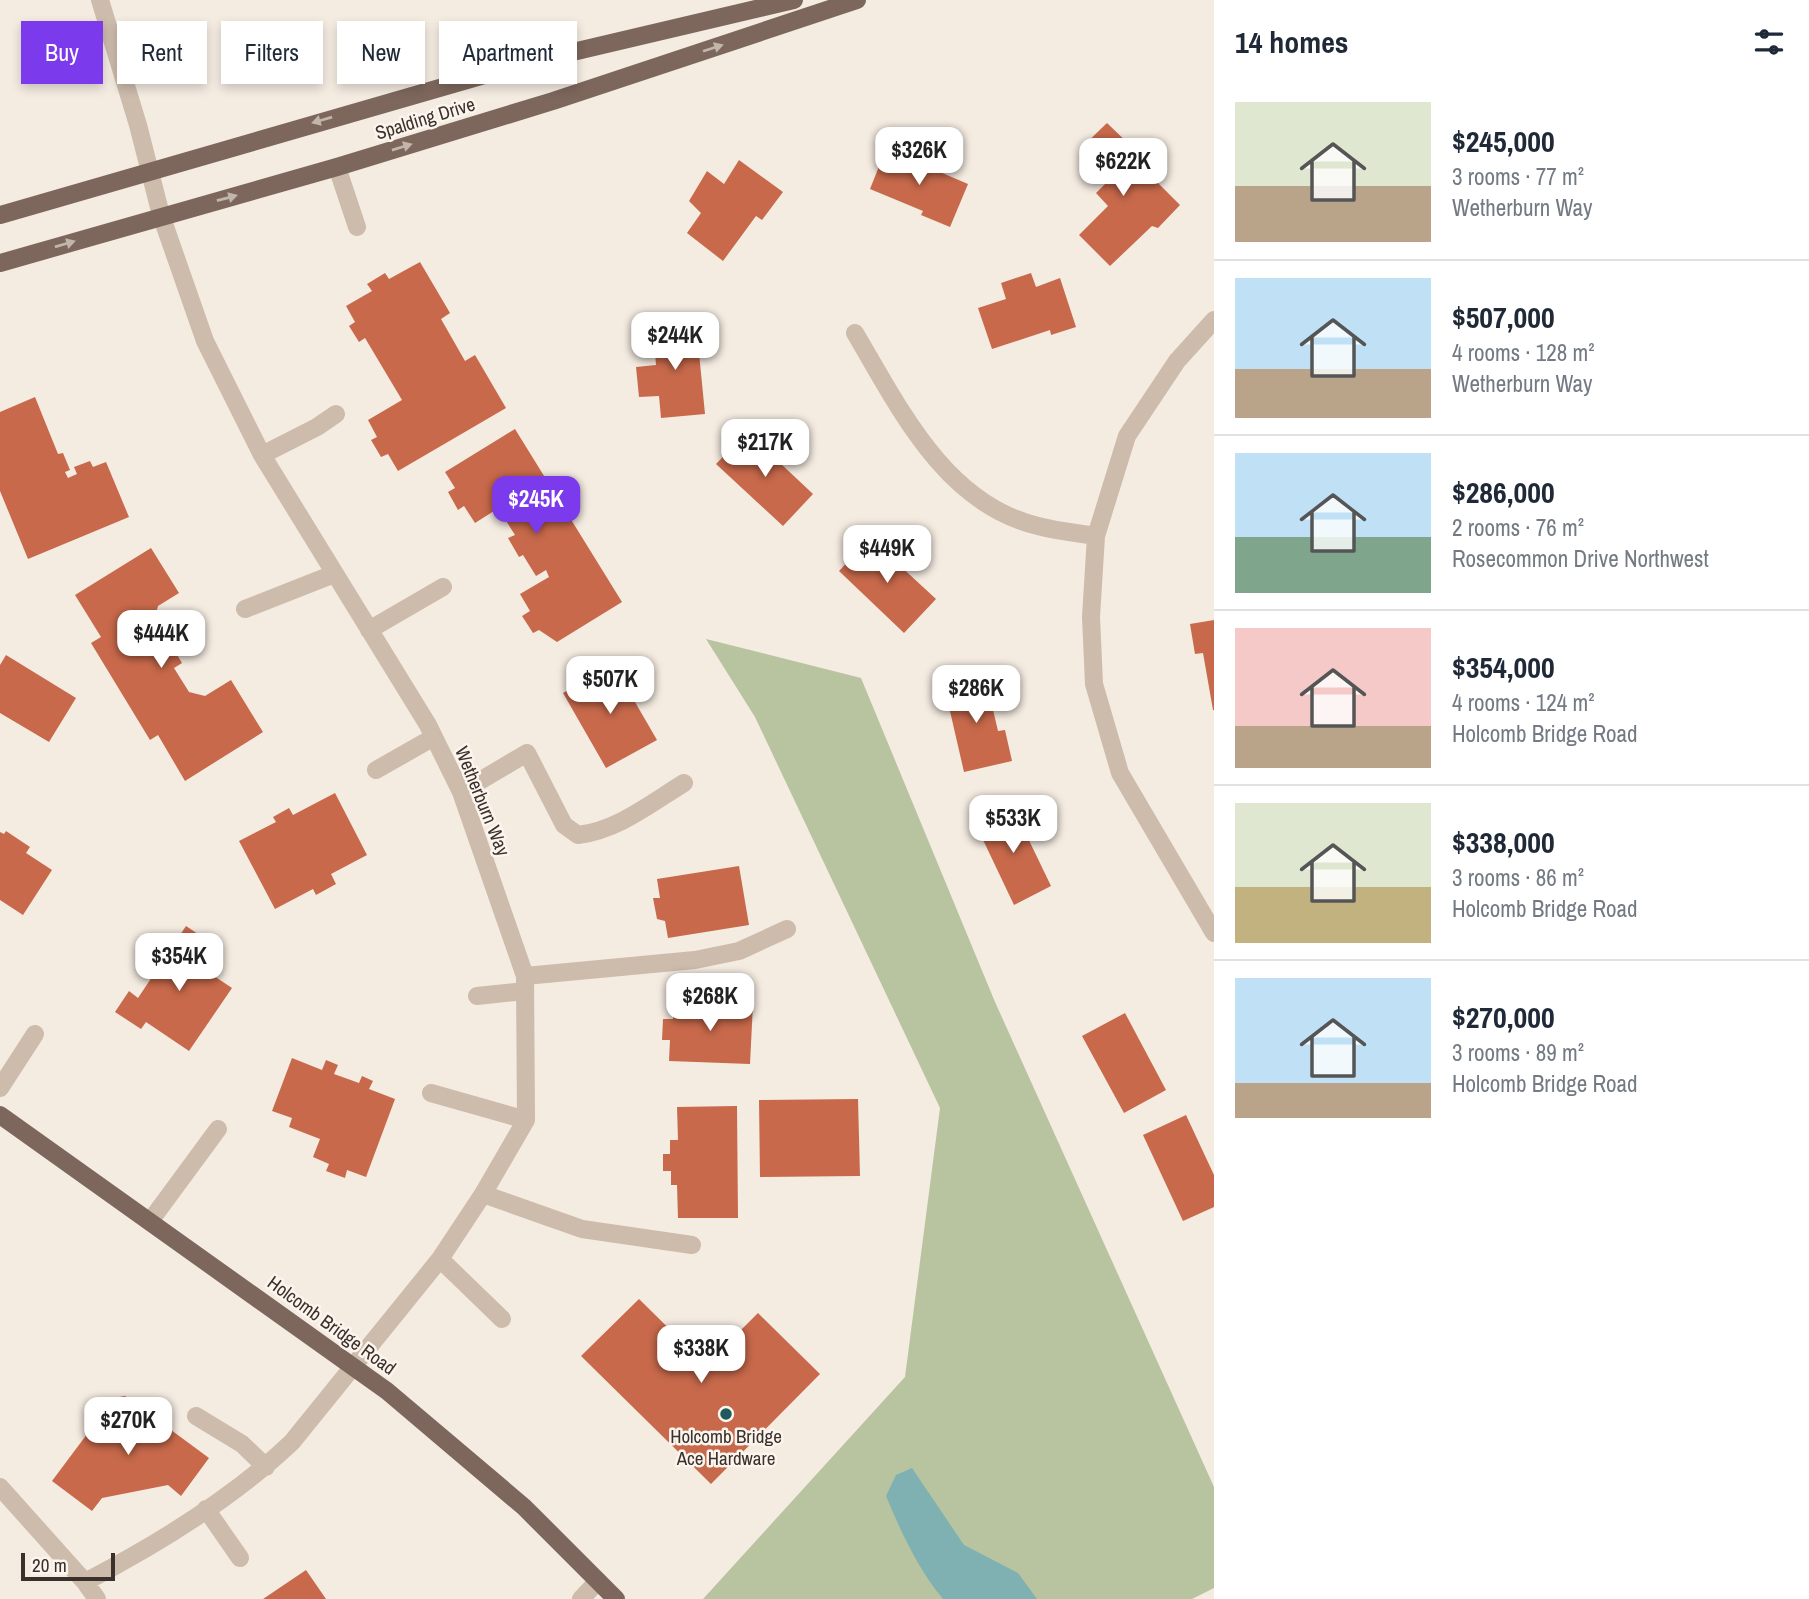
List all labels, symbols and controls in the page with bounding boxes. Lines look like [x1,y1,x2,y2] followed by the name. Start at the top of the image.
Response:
[21,21,103,84] chip: Buy
[117,21,207,84] chip: Rent
[221,21,323,84] chip: Filters
[337,21,425,84] chip: New
[439,21,577,84] chip: Apartment
[1235,22,1349,62] text: 14 homes
[1750,23,1788,61] icon: filters
[702,42,723,53] one-way arrow
[372,91,478,145] street label: Spalding Drive
[312,116,333,126] one-way arrow
[1452,121,1555,161] text: $245,000
[870,128,968,187] pin: $326K
[1291,130,1375,214] icon: home
[891,134,947,165] text: $326K
[1074,138,1172,198] pin: $622K
[392,142,413,152] one-way arrow
[1095,145,1151,176] text: $622K
[1452,161,1584,192] text: 3 rooms · 77 m²
[216,192,237,202] one-way arrow
[1452,192,1592,223] text: Wetherburn Way
[55,238,76,248] one-way arrow
[1452,297,1555,337] text: $507,000
[1291,306,1375,390] icon: home
[626,312,724,372] pin: $244K
[647,319,703,350] text: $244K
[1452,337,1595,368] text: 4 rooms · 128 m²
[1452,368,1592,399] text: Wetherburn Way
[716,420,814,479] pin: $217K
[737,426,793,457] text: $217K
[1452,472,1555,512] text: $286,000
[487,476,585,536] pin: $245K
[1291,481,1375,565] icon: home
[508,483,564,514] text: $245K
[1452,512,1584,543] text: 2 rooms · 76 m²
[838,526,936,585] pin: $449K
[859,532,915,563] text: $449K
[1452,543,1709,574] text: Rosecommon Drive Northwest
[112,610,210,670] pin: $444K
[133,617,189,648] text: $444K
[1452,647,1555,687] text: $354,000
[561,656,659,716] pin: $507K
[1291,656,1375,740] icon: home
[582,663,638,694] text: $507K
[927,666,1025,725] pin: $286K
[948,672,1004,703] text: $286K
[1452,687,1595,718] text: 4 rooms · 124 m²
[1452,718,1638,749] text: Holcomb Bridge Road
[449,742,517,860] street label: Wetherburn Way
[964,796,1062,855] pin: $533K
[985,802,1041,833] text: $533K
[1452,822,1555,862] text: $338,000
[1291,831,1375,915] icon: home
[1452,862,1584,893] text: 3 rooms · 86 m²
[1452,893,1638,924] text: Holcomb Bridge Road
[130,934,228,993] pin: $354K
[151,940,207,971] text: $354K
[661,974,759,1033] pin: $268K
[682,980,738,1011] text: $268K
[1452,997,1555,1037] text: $270,000
[1291,1006,1375,1090] icon: home
[1452,1037,1584,1068] text: 3 rooms · 89 m²
[1452,1068,1638,1099] text: Holcomb Bridge Road
[262,1269,402,1381] street label: Holcomb Bridge Road
[652,1326,750,1385] pin: $338K
[673,1332,729,1363] text: $338K
[79,1398,177,1457] pin: $270K
[100,1404,156,1435] text: $270K
[718,1406,734,1422] marker: Holcomb Bridge Ace Hardware
[670,1423,782,1471] place label: Holcomb Bridge Ace Hardware
[21,1550,116,1582] scale bar
[32,1552,67,1578] text: 20 m

